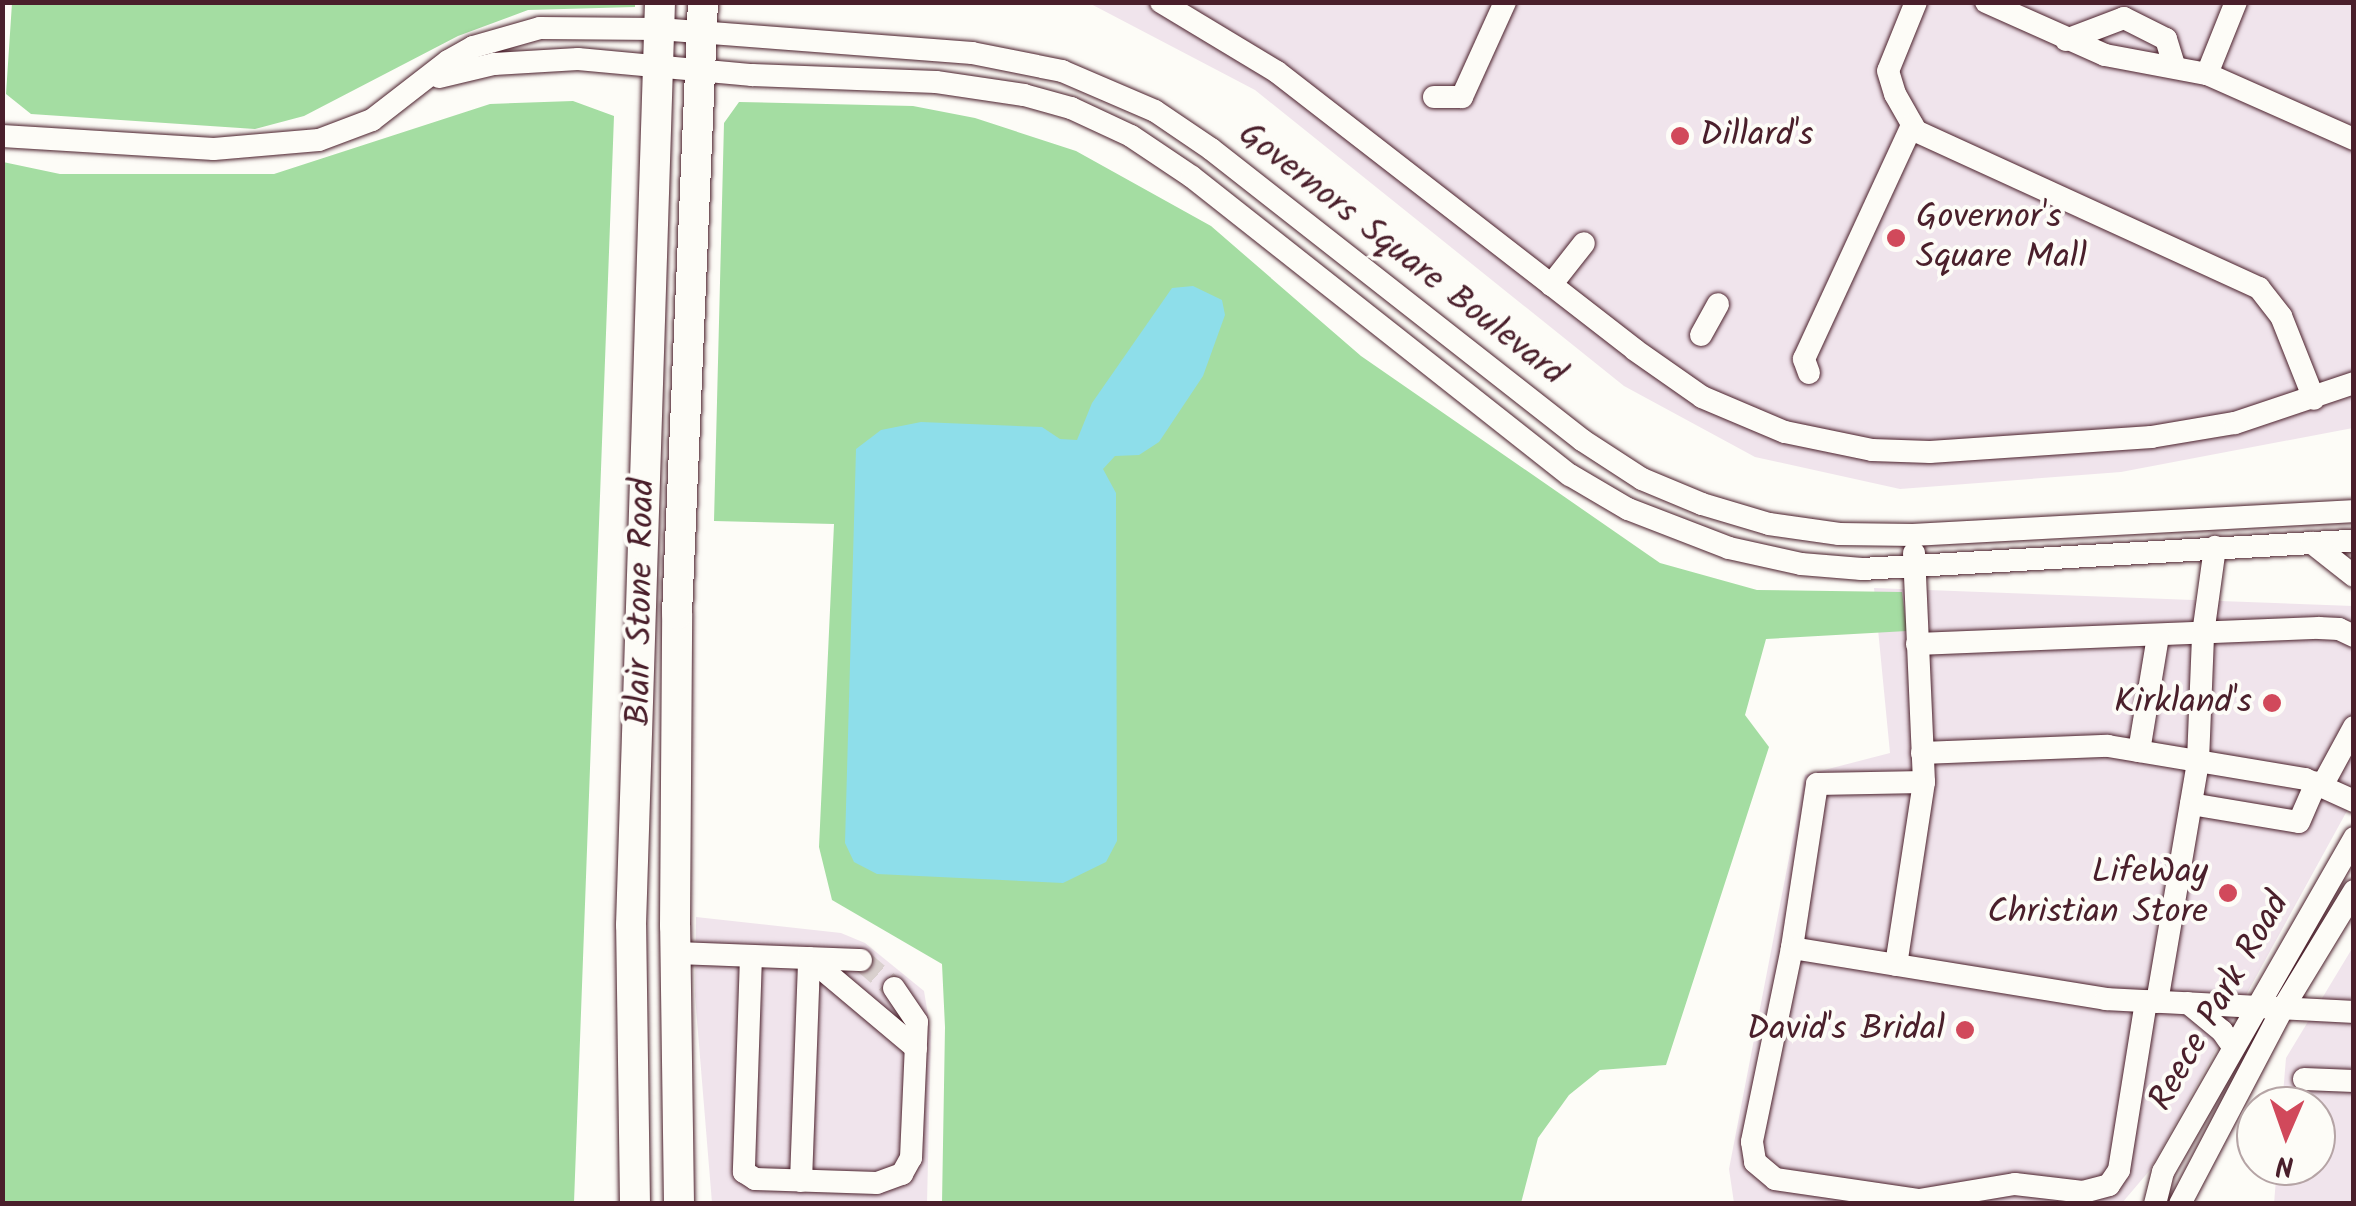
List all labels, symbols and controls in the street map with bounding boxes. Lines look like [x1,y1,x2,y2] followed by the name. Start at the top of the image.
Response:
[1229,114,1573,396] street label: Governors Square Boulevard
[1700,115,1814,157] place label: Dillard's
[1669,125,1691,147] marker: Dillard's
[1916,197,2087,279] place label: Governor's Square Mall
[1885,227,1907,249] marker: Governor's Square Mall
[619,478,665,726] street label: Blair Stone Road
[2114,682,2252,724] place label: Kirkland's
[2261,692,2283,714] marker: Kirkland's
[1987,852,2208,934] place label: LifeWay Christian Store
[2217,882,2239,904] marker: LifeWay Christian Store
[2141,885,2299,1119] street label: Reece Park Road
[1747,1009,1945,1051] place label: David's Bridal
[1954,1019,1976,1041] marker: David's Bridal
[2236,1086,2336,1186] north arrow
[2275,1142,2295,1187] text: N

